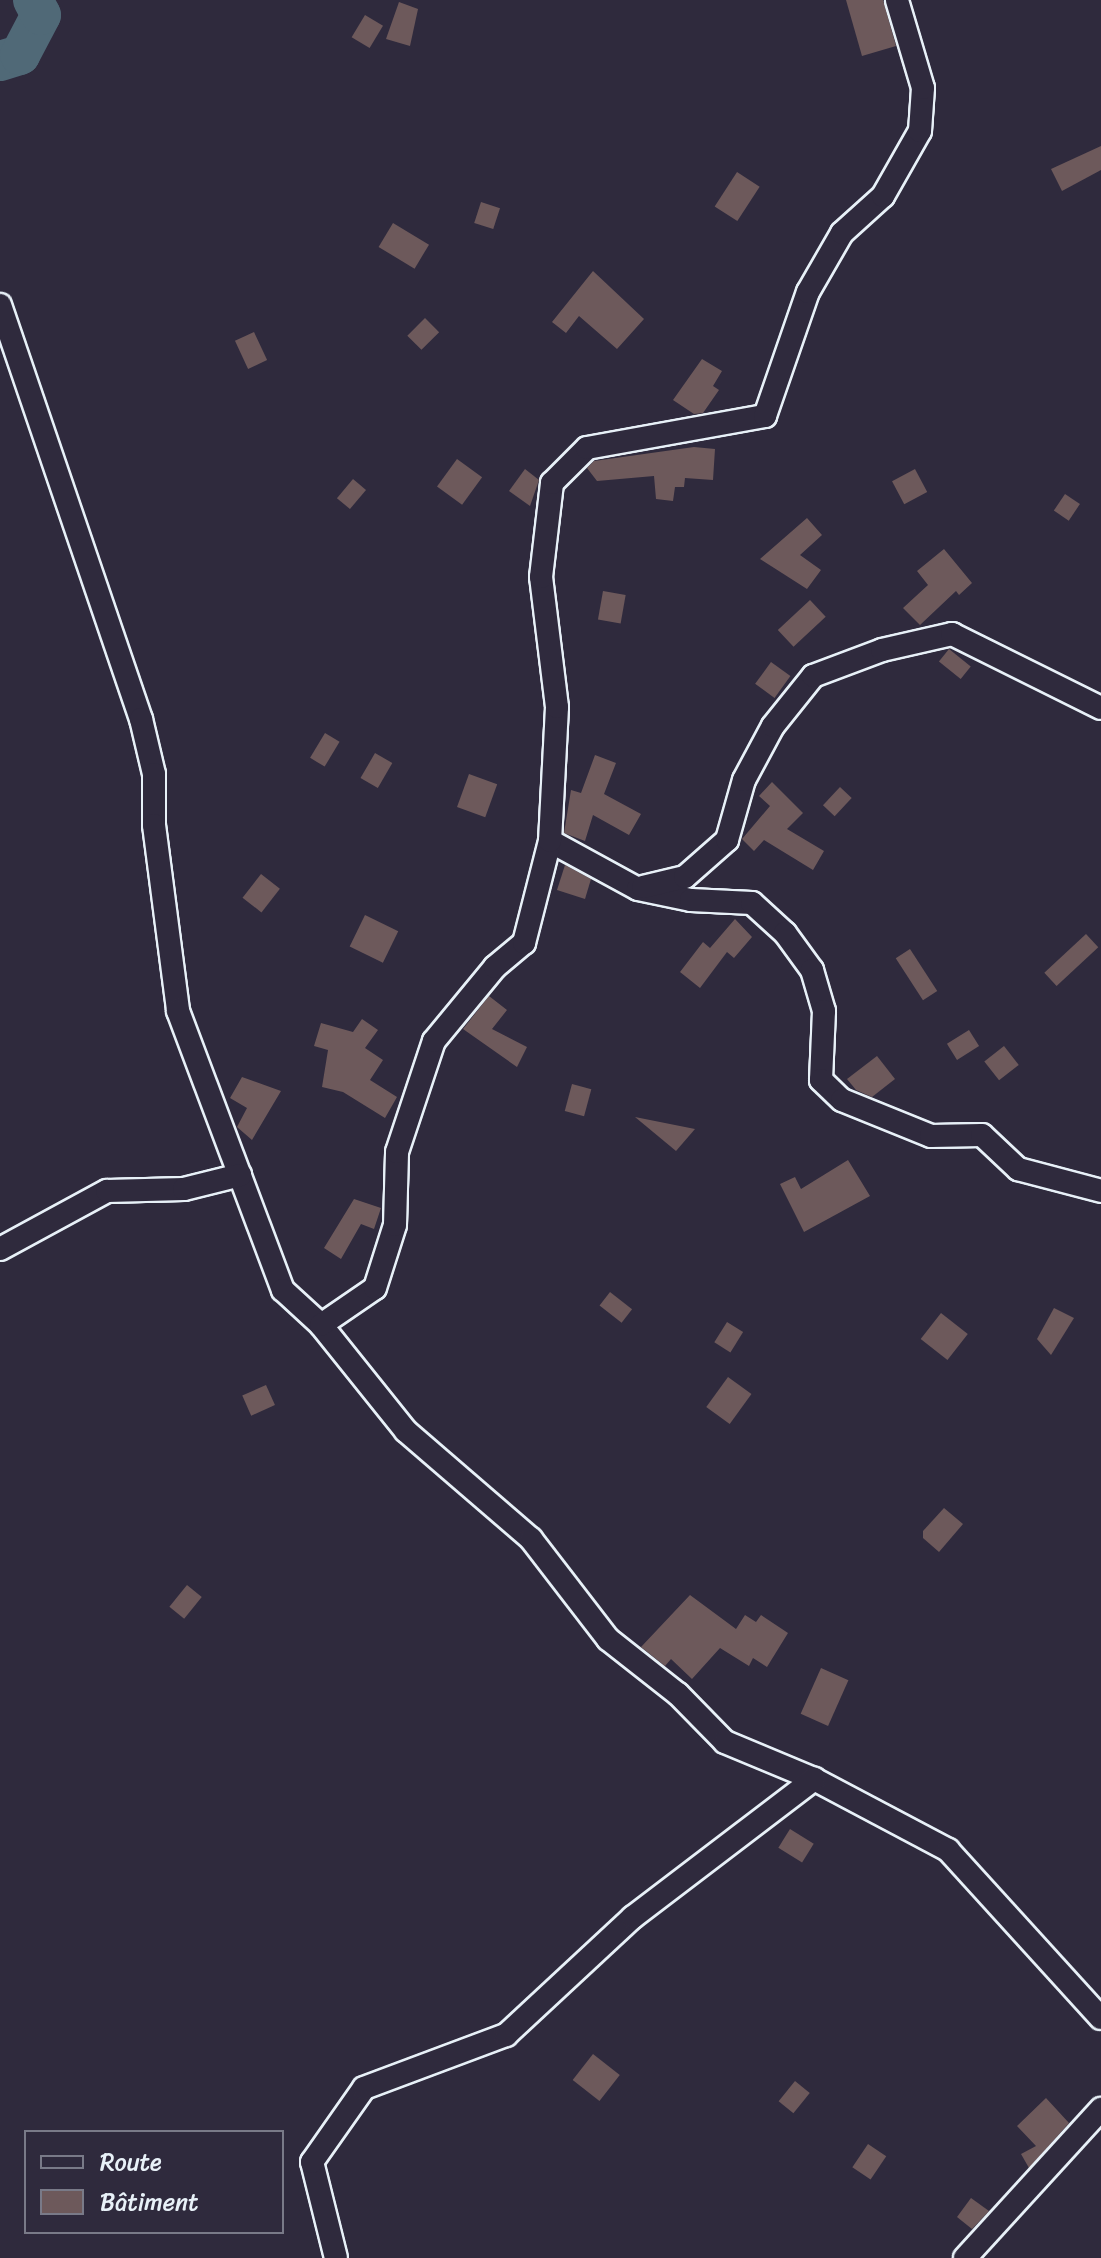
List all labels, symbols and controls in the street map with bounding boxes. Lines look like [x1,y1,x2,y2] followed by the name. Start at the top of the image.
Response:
[24,2130,284,2234] legend
[100,2141,162,2183] text: Route
[100,2181,199,2223] text: Bâtiment

